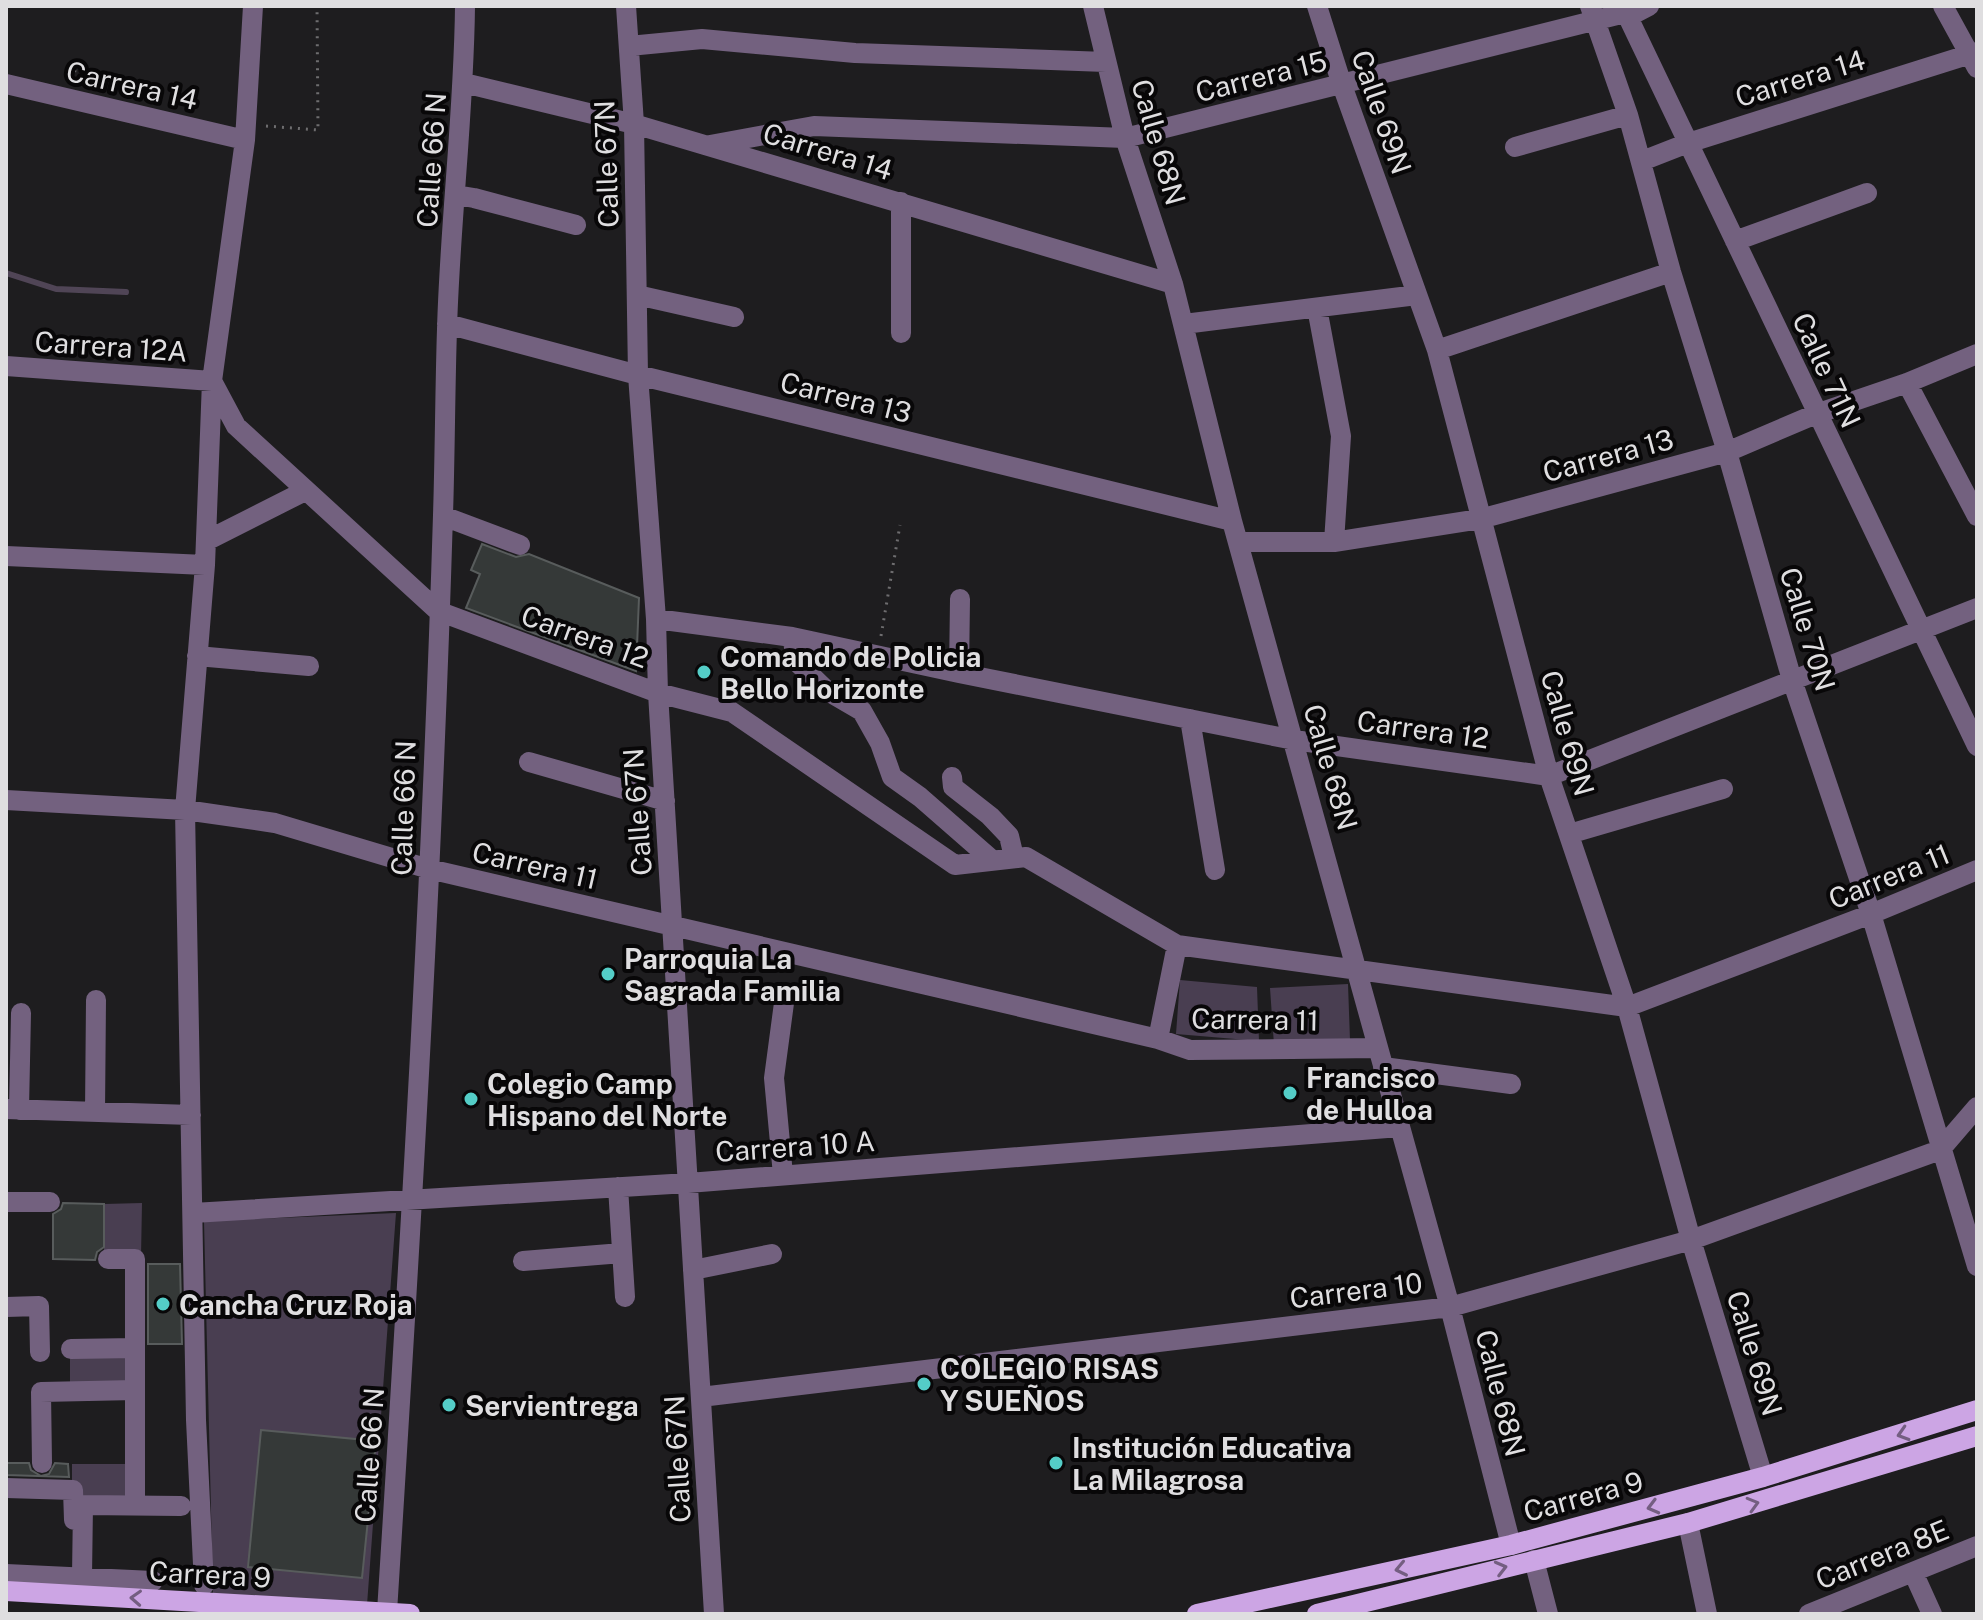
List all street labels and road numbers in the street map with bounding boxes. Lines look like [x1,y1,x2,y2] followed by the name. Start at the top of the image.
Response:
[1731,43,1869,113] street label: Carrera 14
[1192,44,1330,108] street label: Carrera 15
[1345,46,1419,178] street label: Calle 69N
[63,54,201,116] street label: Carrera 14
[1125,75,1193,209] street label: Calle 68N
[410,91,452,229] street label: Calle 66 N
[587,100,625,228] street label: Calle 67N
[759,116,897,186] street label: Carrera 14
[1786,307,1868,433] street label: Calle 71N
[34,324,188,368] street label: Carrera 12A
[777,365,915,429] street label: Carrera 13
[1539,422,1677,488] street label: Carrera 13
[1774,563,1842,695] street label: Calle 70N
[517,598,653,674] street label: Carrera 12
[1534,667,1602,799] street label: Calle 69N
[1297,700,1365,834] street label: Calle 68N
[1355,703,1491,755] street label: Carrera 12
[384,740,422,876] street label: Calle 66 N
[616,747,658,877] street label: Calle 67N
[469,835,601,895] street label: Carrera 11
[1824,837,1954,915] street label: Carrera 11
[1191,1001,1319,1037] street label: Carrera 11
[714,1124,876,1168] street label: Carrera 10 A
[1288,1265,1424,1315] street label: Carrera 10
[1720,1287,1790,1419] street label: Calle 69N
[1469,1326,1533,1460] street label: Calle 68N
[348,1386,390,1524] street label: Calle 66 N
[657,1394,697,1524] street label: Calle 67N
[1520,1464,1646,1528] street label: Carrera 9
[1811,1512,1953,1596] street label: Carrera 8E
[148,1554,272,1594] street label: Carrera 9

